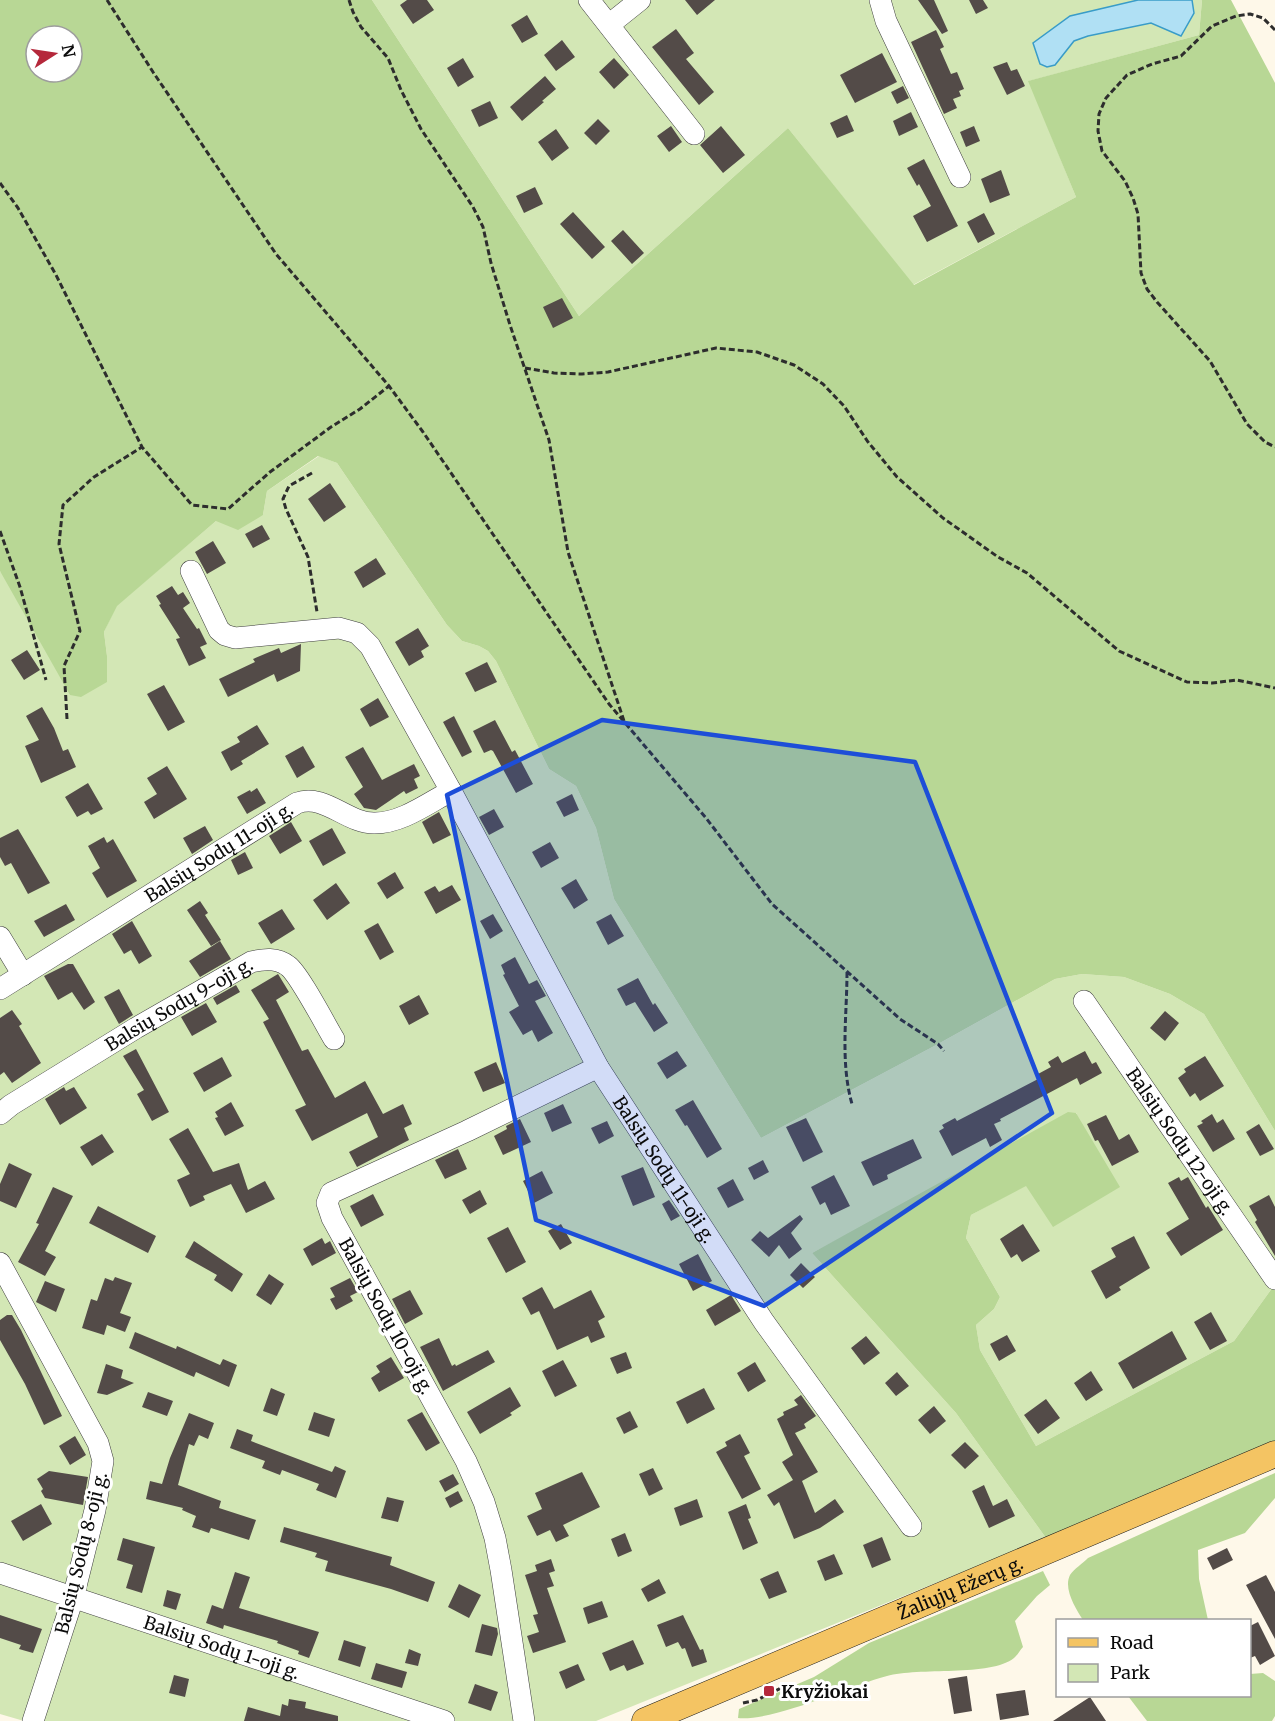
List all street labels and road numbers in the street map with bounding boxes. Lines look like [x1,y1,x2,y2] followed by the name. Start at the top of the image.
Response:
[140,797,297,907] street label: Balsių Sodų 11-oji g.
[101,952,257,1056] street label: Balsių Sodų 9-oji g.
[1122,1063,1239,1219] street label: Balsių Sodų 12-oji g.
[608,1091,721,1247] street label: Balsių Sodų 11-oji g.
[334,1234,438,1398] street label: Balsių Sodų 10-oji g.
[50,1469,112,1637] street label: Balsių Sodų 8-oji g.
[893,1551,1026,1624] street label: Žaliųjų Ežerų g.
[141,1610,303,1684] street label: Balsių Sodų 1-oji g.

